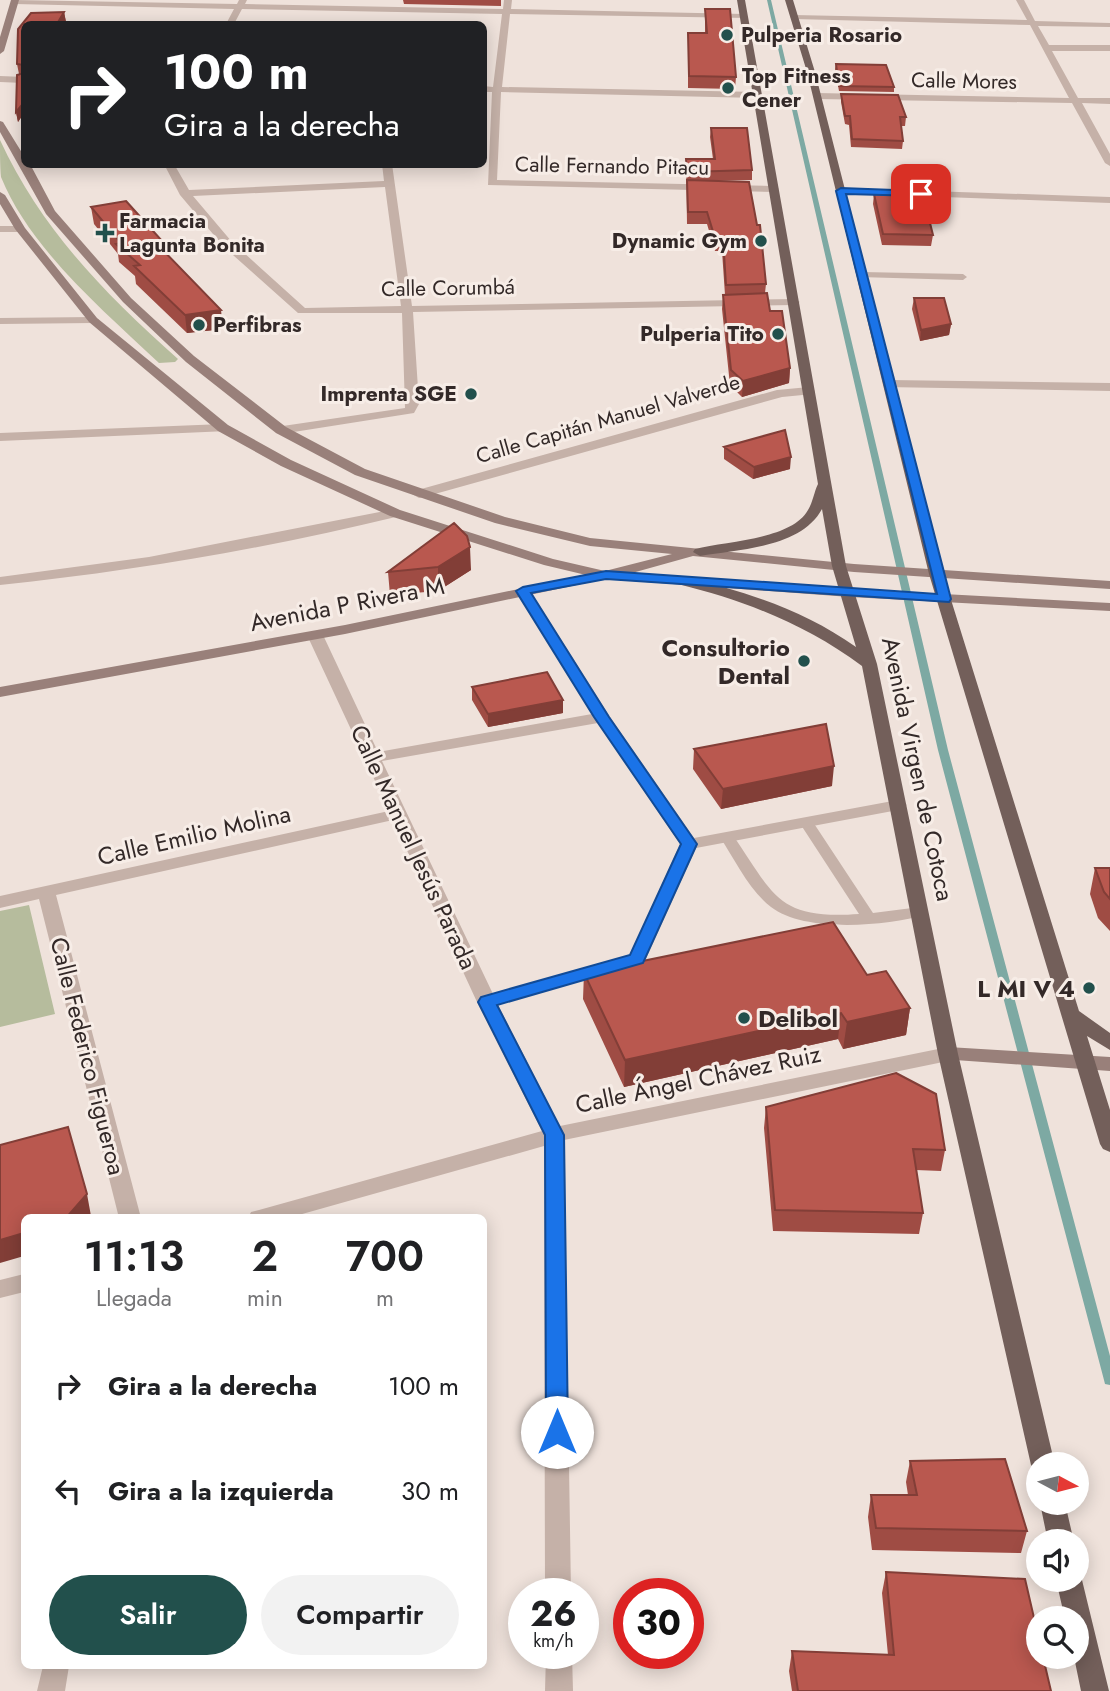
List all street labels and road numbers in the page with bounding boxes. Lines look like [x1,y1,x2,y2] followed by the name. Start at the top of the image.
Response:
[911,65,1017,97] street label: Calle Mores
[515,149,709,183] street label: Calle Fernando Pitacu
[381,272,515,304] street label: Calle Corumbá
[473,367,744,471] street label: Calle Capitán Manuel Valverde
[247,568,447,640] street label: Avenida P Rivera M
[873,634,963,904] street label: Avenida Virgen de Cotoca
[342,719,486,975] street label: Calle Manuel Jesús Parada
[94,796,294,874] street label: Calle Emilio Molina
[42,933,134,1179] street label: Calle Federico Figueroa
[572,1036,824,1122] street label: Calle Ángel Chávez Ruiz

